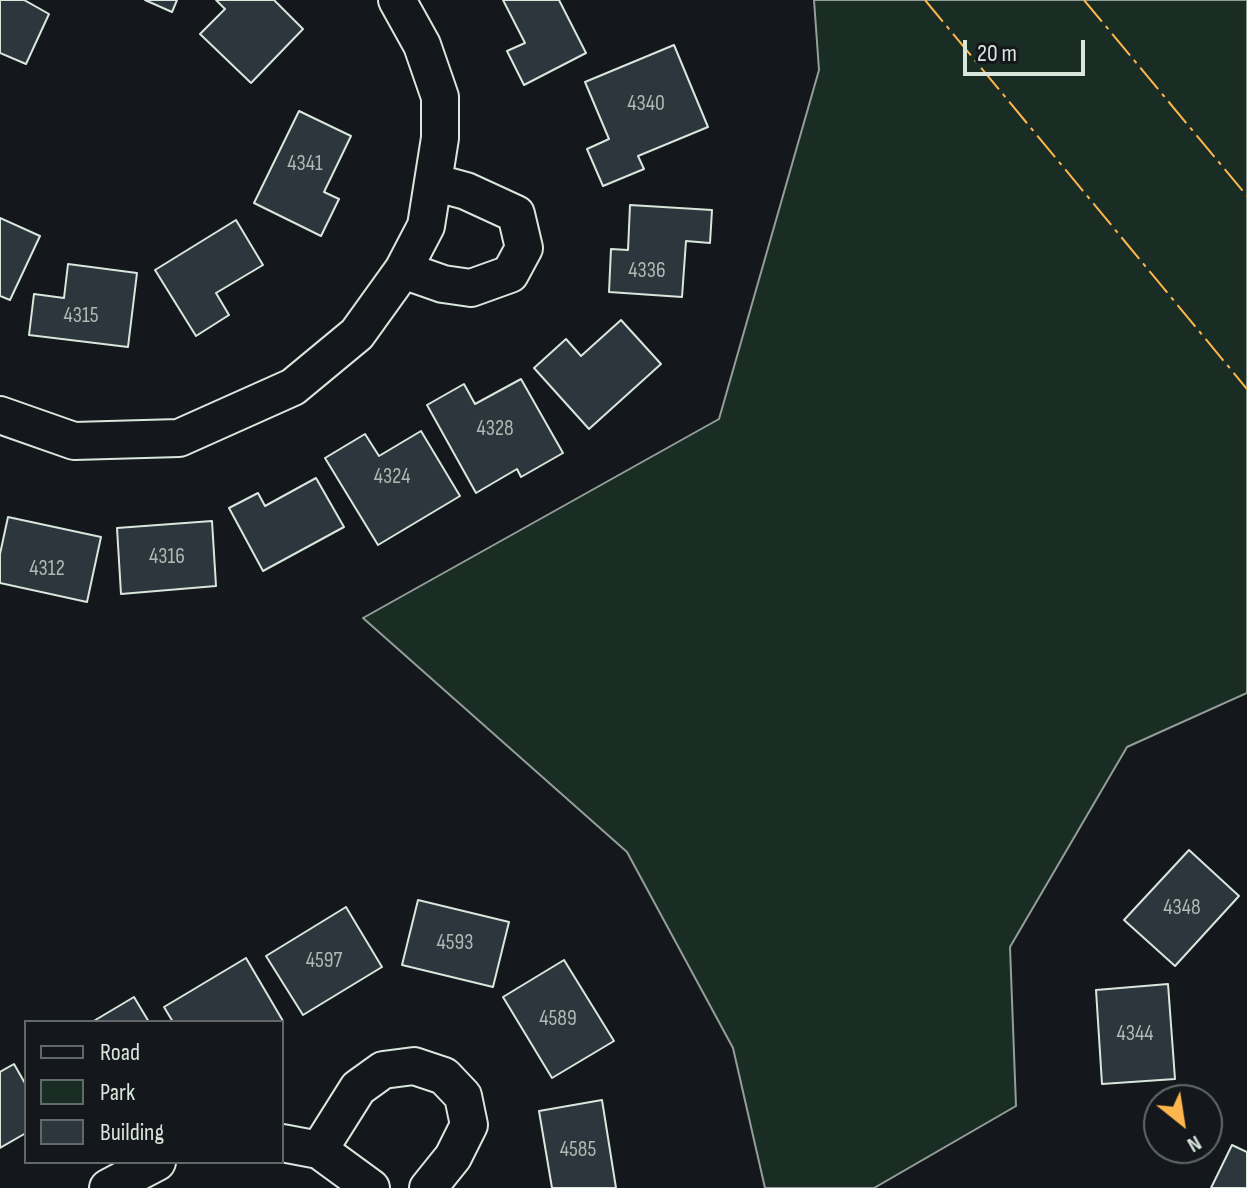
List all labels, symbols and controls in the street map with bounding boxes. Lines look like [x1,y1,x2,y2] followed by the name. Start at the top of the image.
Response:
[967,24,1089,74] scale bar
[977,39,1017,68] text: 20 m
[627,91,665,117] house number: 4340
[287,151,323,177] house number: 4341
[628,258,666,284] house number: 4336
[63,303,99,329] house number: 4315
[476,416,514,442] house number: 4328
[374,464,410,490] house number: 4324
[149,544,185,570] house number: 4316
[29,556,65,582] house number: 4312
[1163,895,1201,921] house number: 4348
[436,930,474,956] house number: 4593
[306,948,342,974] house number: 4597
[539,1006,577,1032] house number: 4589
[24,1020,284,1164] legend
[1116,1021,1154,1047] house number: 4344
[100,1038,140,1067] text: Road
[100,1078,135,1107] text: Park
[1143,1084,1223,1164] north arrow
[100,1118,164,1147] text: Building
[1182,1129,1206,1158] text: N
[560,1137,596,1163] house number: 4585

